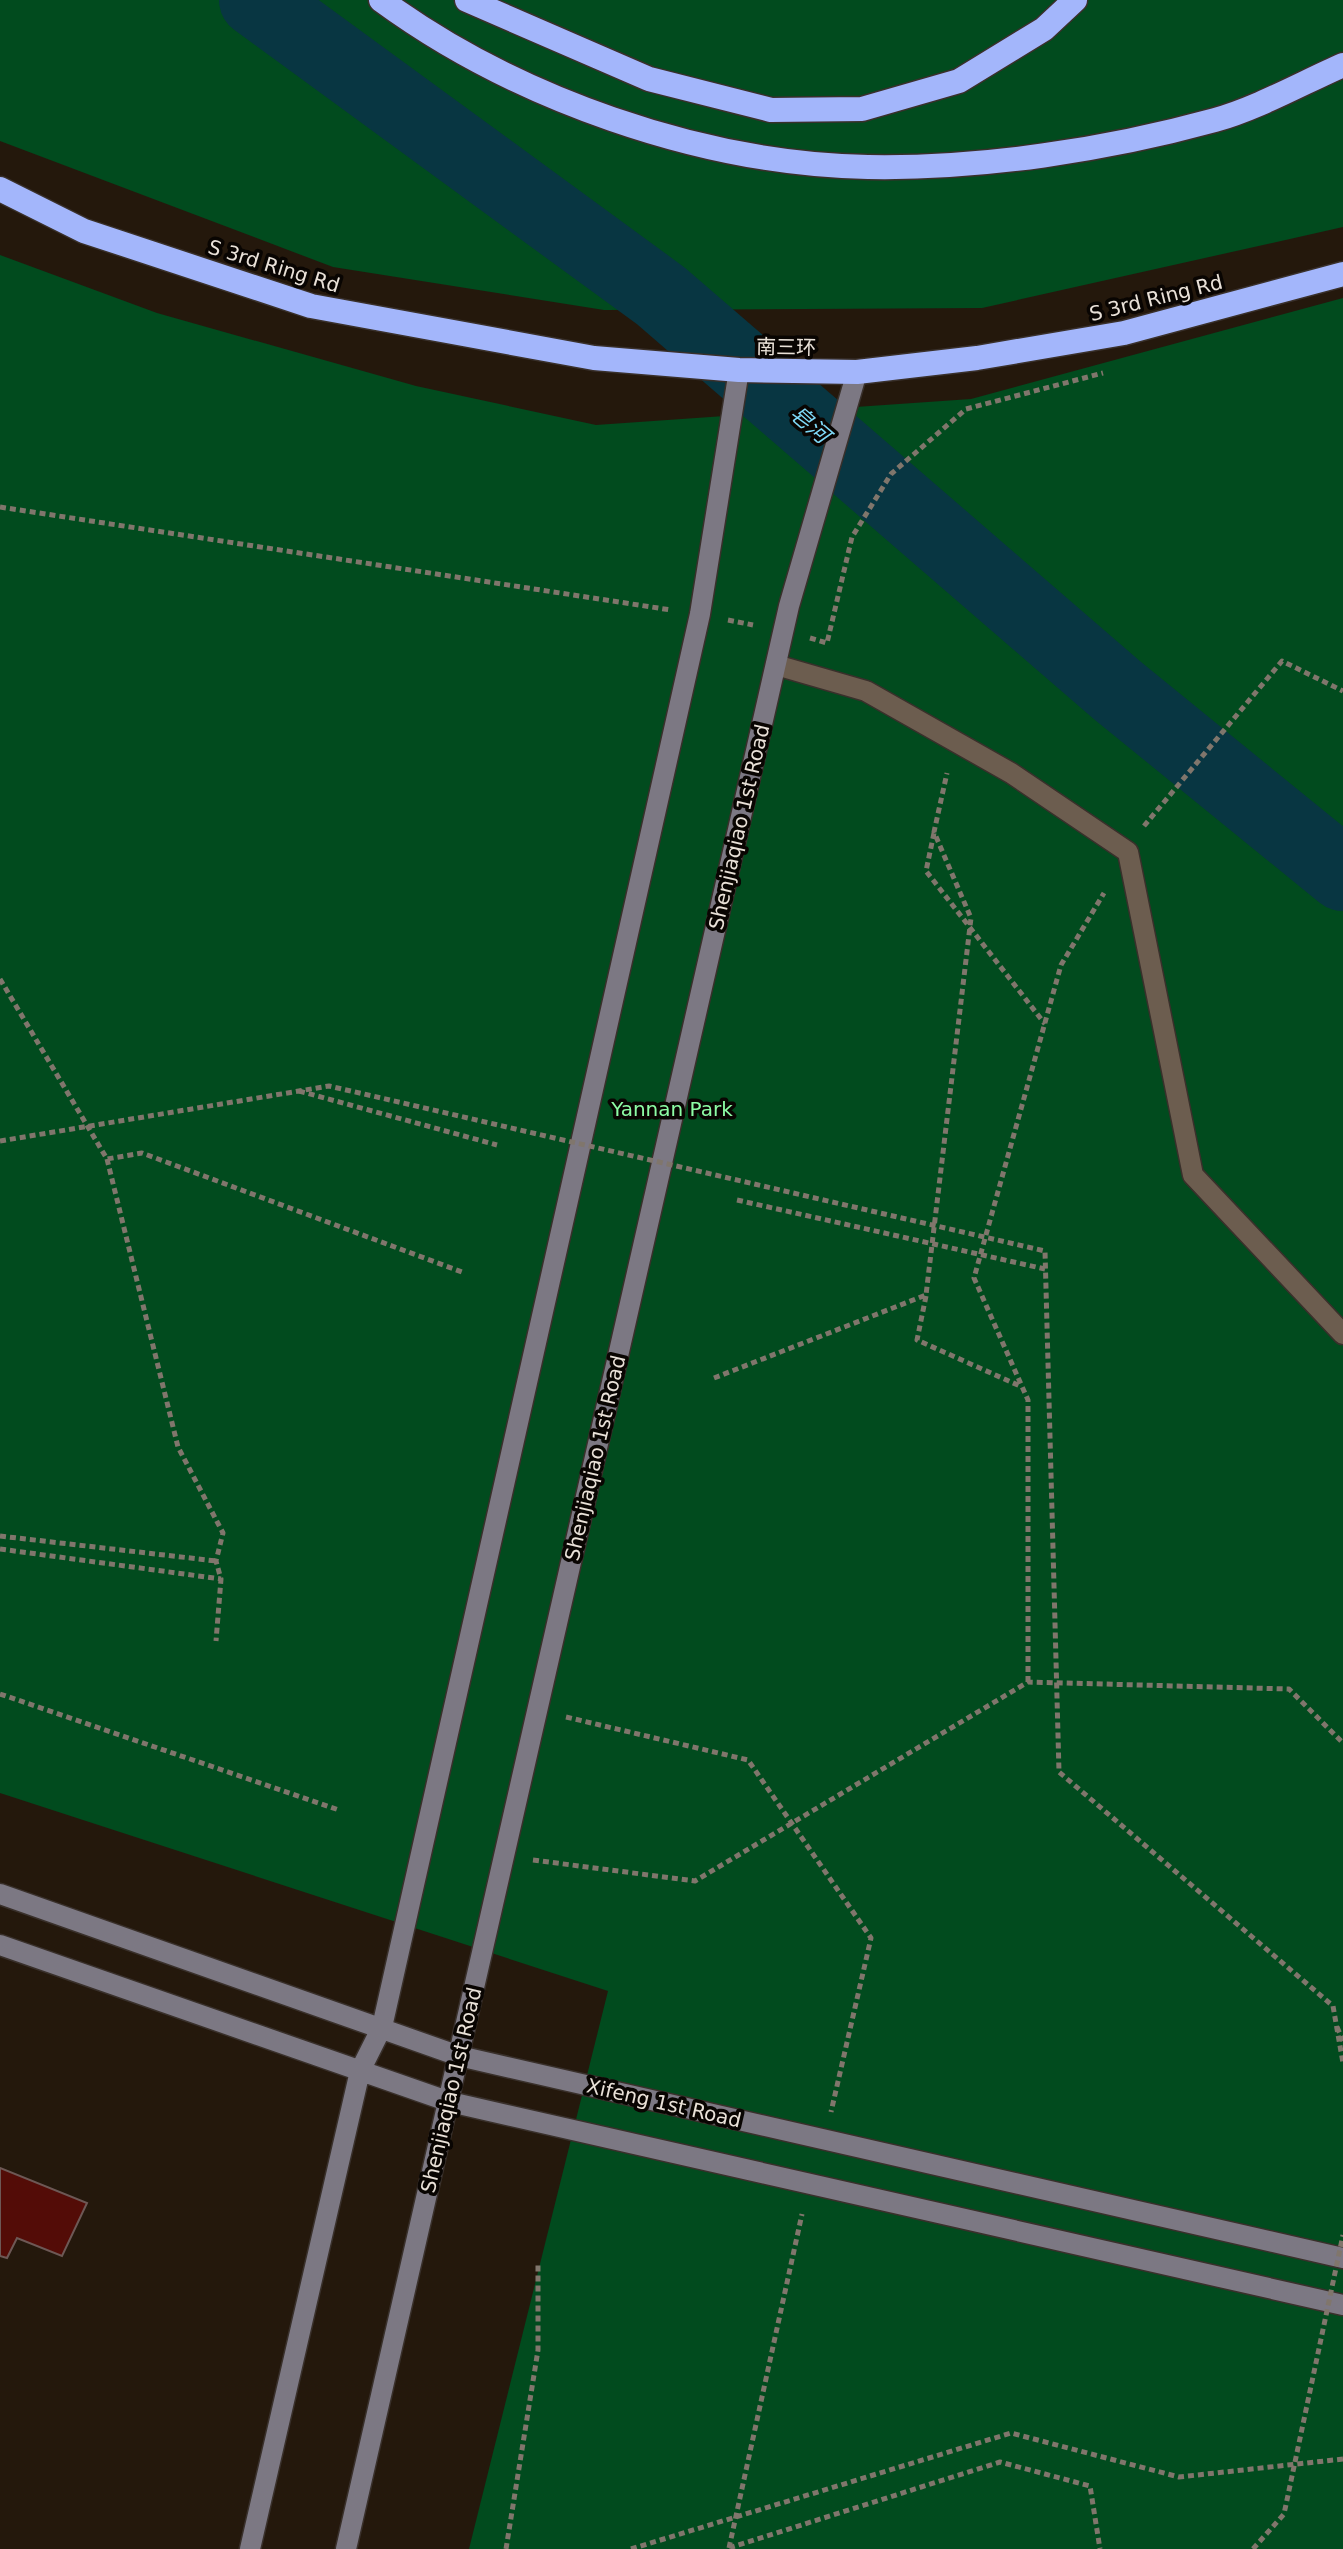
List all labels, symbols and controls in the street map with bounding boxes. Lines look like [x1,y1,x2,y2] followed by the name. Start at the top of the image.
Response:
[205,235,343,297] street label: S 3rd Ring Rd
[1087,270,1225,326] street label: S 3rd Ring Rd
[756,334,816,360] street label: 南三环
[785,401,837,451] water label: 皂河
[704,722,774,932] street label: Shenjiaqiao 1st Road
[610,1097,733,1121] park label: Yannan Park
[560,1353,630,1563] street label: Shenjiaqiao 1st Road
[416,1985,486,2195] street label: Shenjiaqiao 1st Road
[584,2074,744,2132] street label: Xifeng 1st Road

